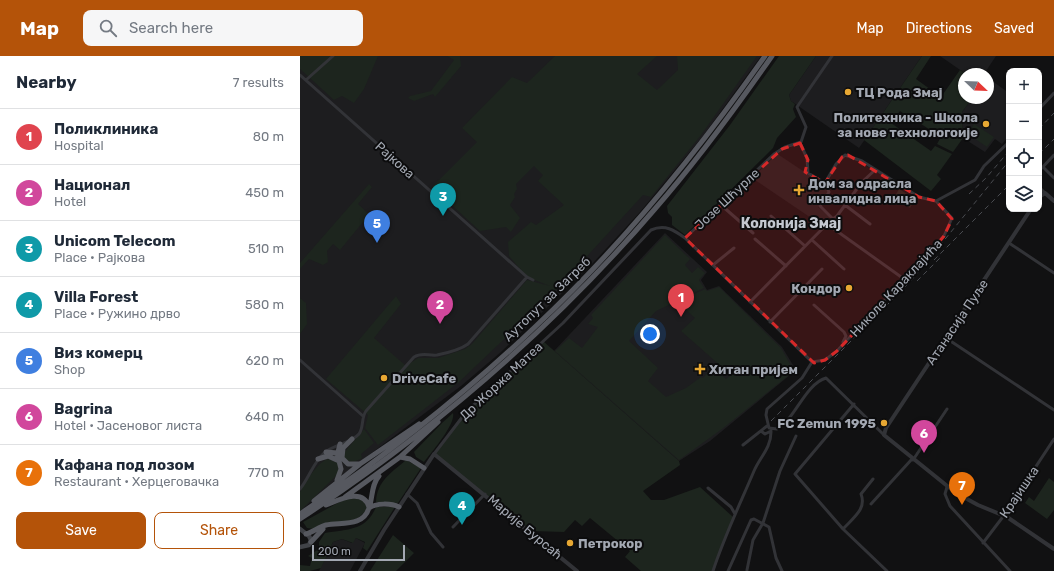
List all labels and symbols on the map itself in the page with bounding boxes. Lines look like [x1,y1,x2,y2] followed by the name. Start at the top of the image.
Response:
[958,68,994,104] north arrow
[856,85,943,100] place label: ТЦ Рода Змај
[843,87,853,97] marker: ТЦ Рода Змај
[834,110,978,140] place label: Политехника - Школа за нове технологоије
[981,119,991,129] marker: Политехника - Школа за нове технологоије
[372,139,418,181] street label: Рајкова
[692,165,762,233] street label: Јозе Шћурле
[808,176,916,206] place label: Дом за одрасла инвалидна лица
[430,183,456,216] pin: 3
[793,184,805,196] marker: Дом за одрасла инвалидна лица
[364,210,390,243] pin: 5
[741,215,841,232] district label: Колонија Змај
[847,236,945,340] street label: Николе Караклајића
[500,254,594,344] street label: Аутопут за Загреб
[923,276,991,368] street label: Атанасија Пуље
[791,281,841,296] place label: Кондор
[844,283,854,293] marker: Кондор
[668,284,694,317] pin: 1
[427,291,453,324] pin: 2
[640,324,660,344] your location
[457,339,545,423] street label: Др Жоржа Матеа
[709,362,798,377] place label: Хитан пријем
[694,363,706,375] marker: Хитан пријем
[392,371,457,386] place label: DriveCafe
[379,373,389,383] marker: DriveCafe
[777,416,876,431] place label: FC Zemun 1995
[879,418,889,428] marker: FC Zemun 1995
[911,420,937,453] pin: 6
[996,463,1042,521] street label: Крајишка
[949,472,975,505] pin: 7
[449,492,475,525] pin: 4
[485,492,565,562] street label: Марије Бурсаћ
[578,536,642,551] place label: Петрокор
[565,538,575,548] marker: Петрокор
[312,543,405,562] scale bar

